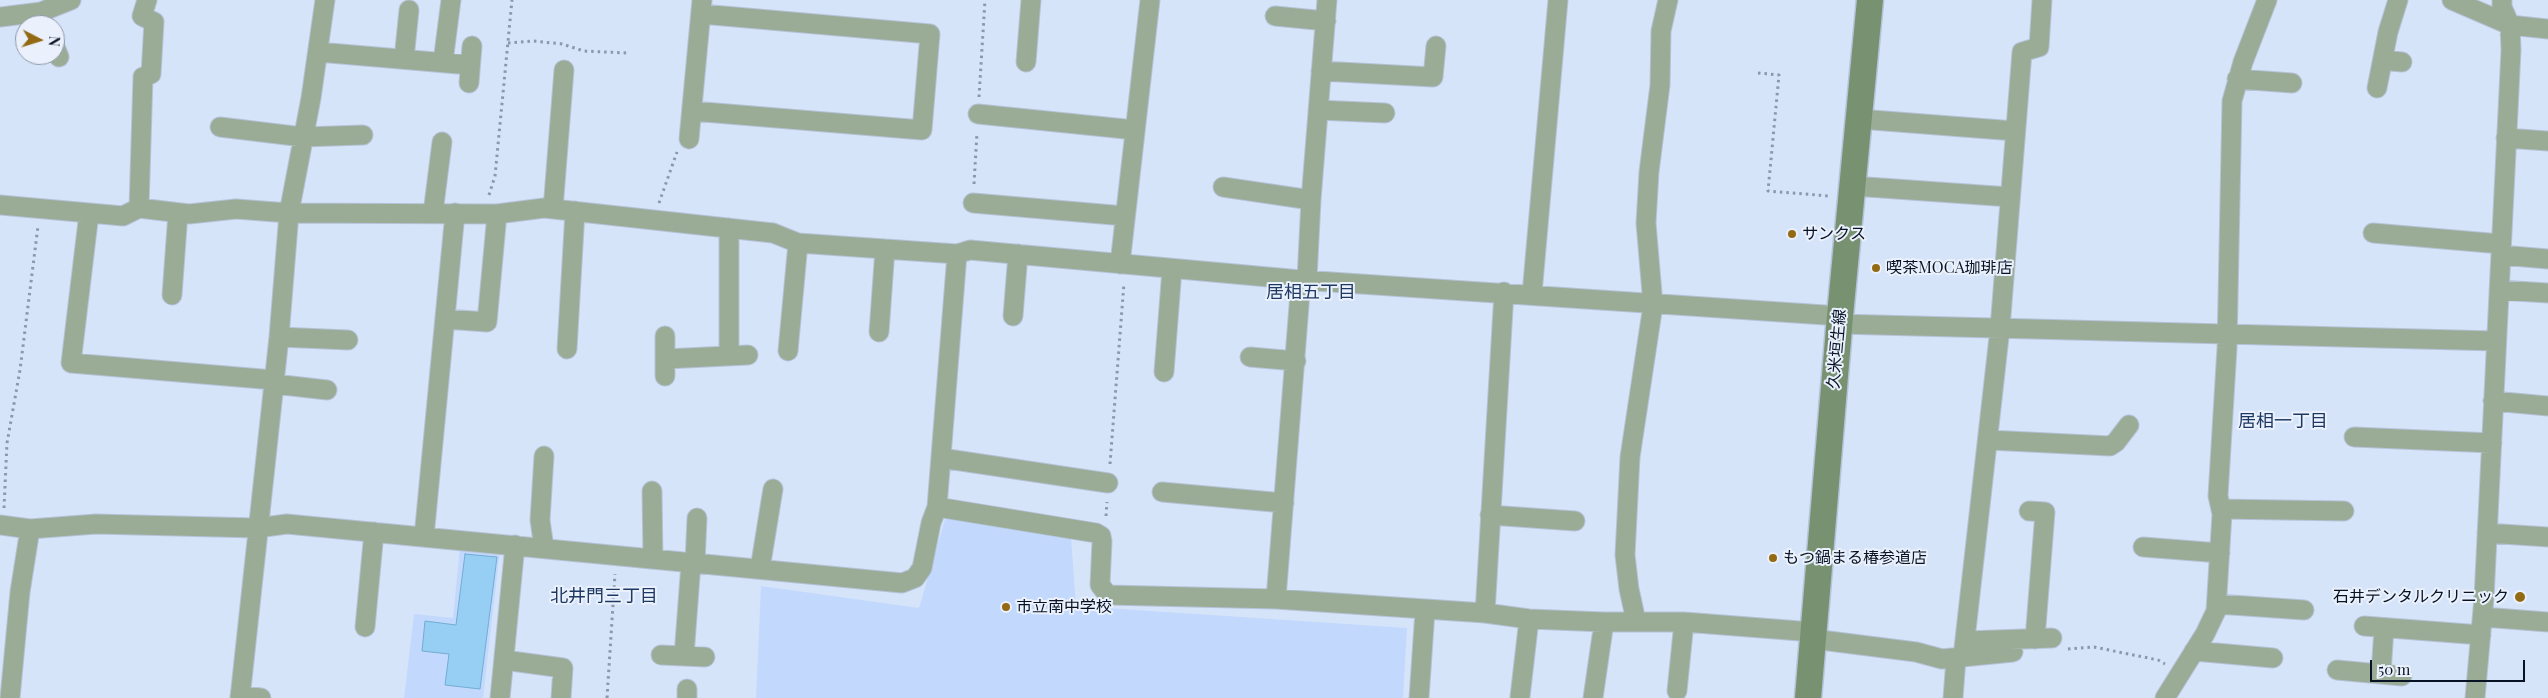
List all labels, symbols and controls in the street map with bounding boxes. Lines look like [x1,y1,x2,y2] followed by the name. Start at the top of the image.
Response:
[15,15,65,65] north arrow
[45,35,64,47] text: N
[1802,224,1866,244] place label: サンクス
[1786,228,1798,240] marker: サンクス
[1886,258,2013,278] place label: 喫茶MOCA珈琲店
[1870,262,1882,274] marker: 喫茶MOCA珈琲店
[1266,281,1356,303] district label: 居相五丁目
[1824,308,1850,390] street label: 久米垣生線
[2238,410,2328,432] district label: 居相一丁目
[1783,548,1927,568] place label: もつ鍋まる椿参道店
[1767,552,1779,564] marker: もつ鍋まる椿参道店
[550,585,658,607] district label: 北井門三丁目
[2333,587,2509,607] place label: 石井デンタルクリニック
[2513,590,2527,604] marker: 石井デンタルクリニック
[1016,597,1112,617] place label: 市立南中学校
[1000,601,1012,613] marker: 市立南中学校
[2373,650,2528,682] scale bar
[2378,659,2410,679] text: 50 m

